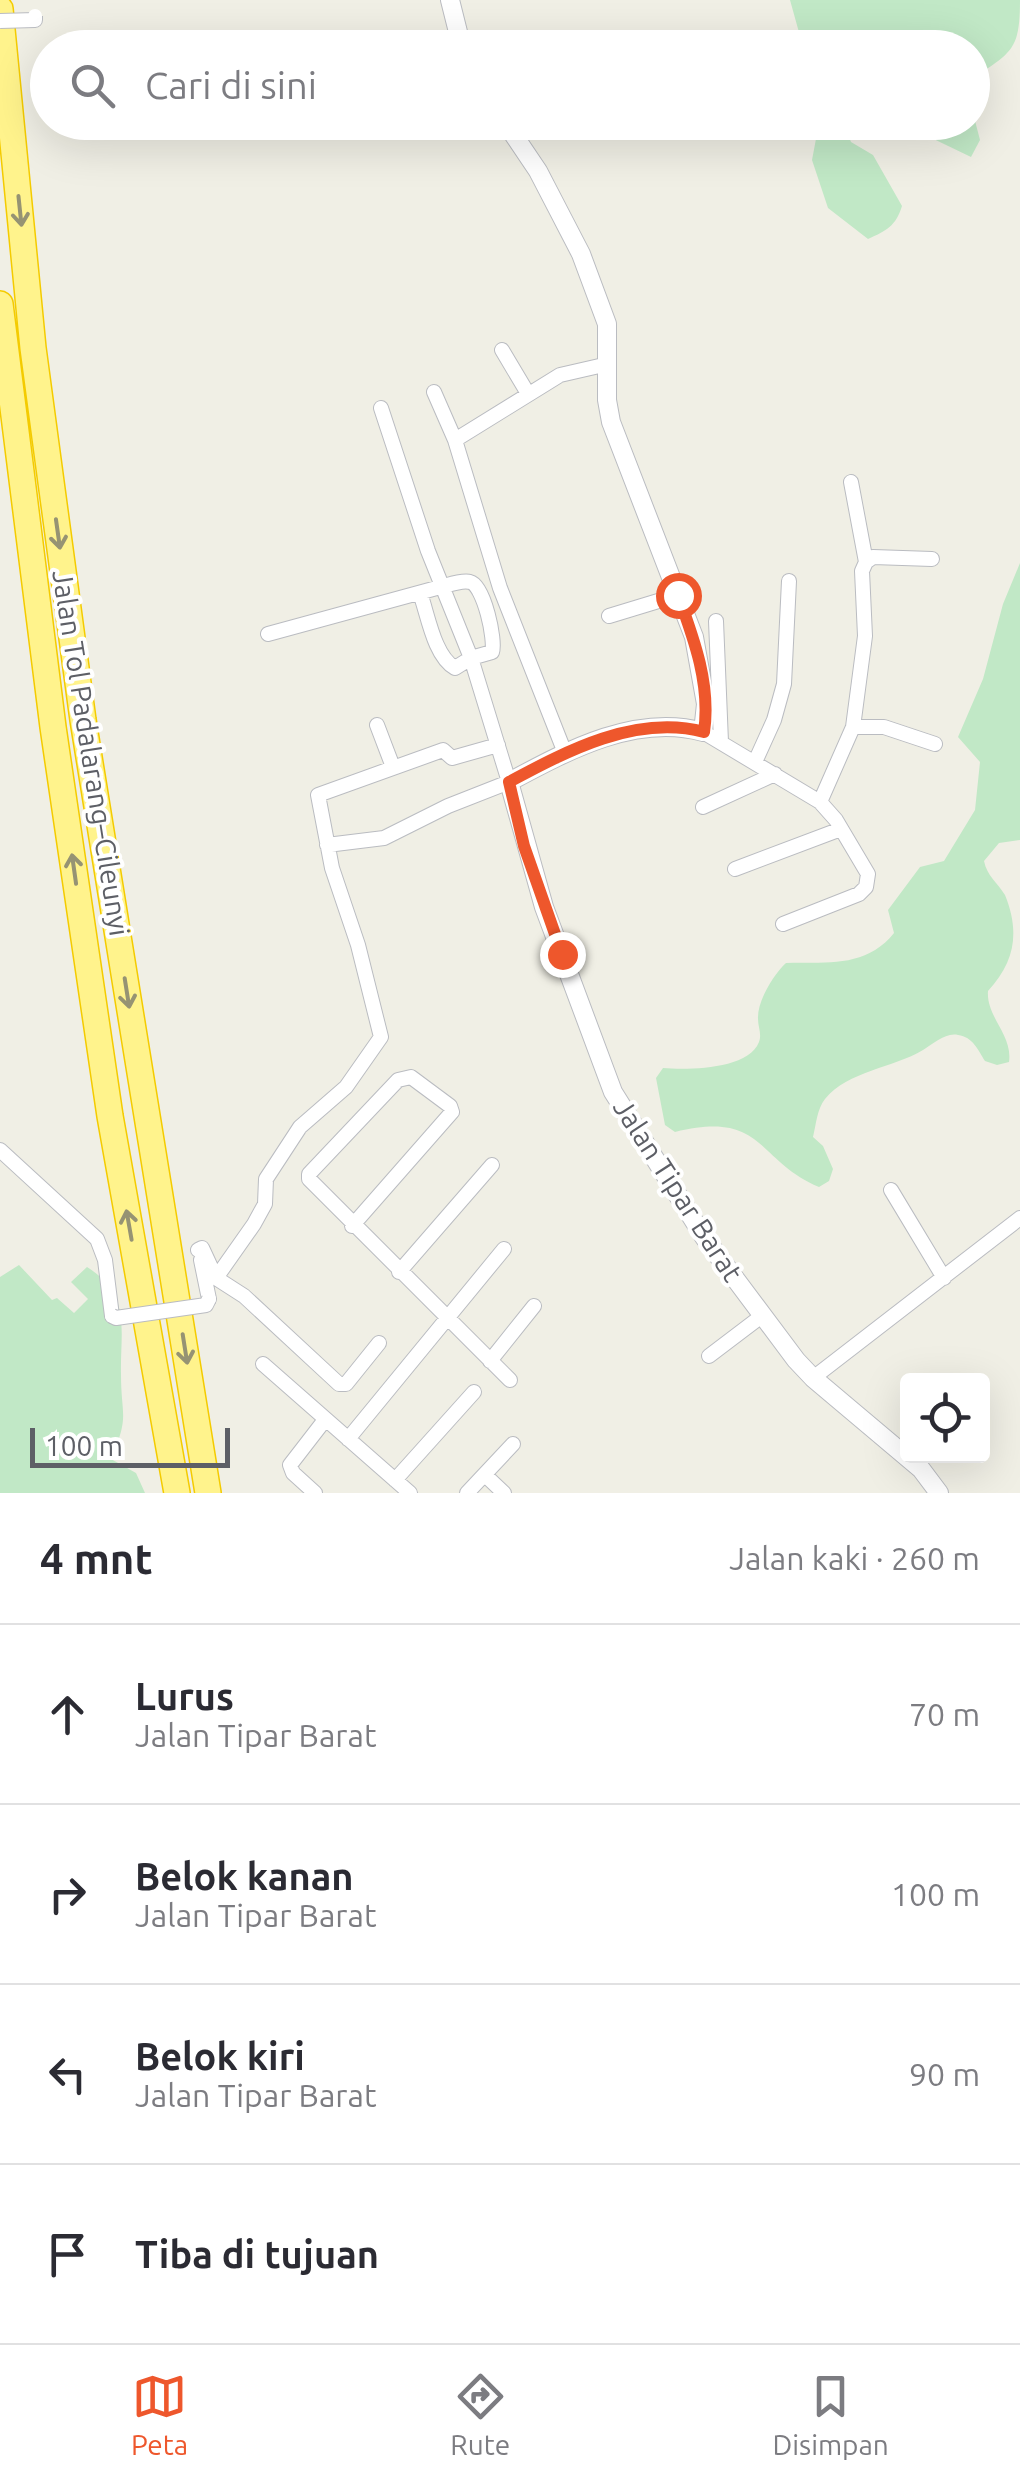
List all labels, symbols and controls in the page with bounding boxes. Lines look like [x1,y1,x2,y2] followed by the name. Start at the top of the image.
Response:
[30,30,990,140] search box
[65,58,120,113] icon: search
[145,64,317,106] text: Cari di sini
[10,194,29,227] one-way arrow
[49,517,68,549] one-way arrow
[47,568,136,938] street label: Jalan Tol Padalarang–Cileunyi
[656,573,702,619] route start
[64,853,83,886] one-way arrow
[540,932,586,978] route end
[119,977,137,1009] one-way arrow
[608,1093,749,1287] street label: Jalan Tipar Barat
[119,1209,138,1241] one-way arrow
[176,1332,195,1365] one-way arrow
[900,1373,990,1463] map controls
[900,1373,990,1463] button: locate
[30,1423,230,1468] scale bar
[45,1430,123,1461] text: 100 m
[40,1535,153,1582] text: 4 mnt
[729,1540,980,1576] text: Jalan kaki · 260 m
[135,1675,234,1717] text: Lurus
[40,1687,95,1742] icon: ahead
[909,1696,980,1732] text: 70 m
[135,1717,376,1753] text: Jalan Tipar Barat
[135,1855,354,1897] text: Belok kanan
[40,1867,95,1922] icon: right
[891,1876,980,1912] text: 100 m
[135,1897,376,1933] text: Jalan Tipar Barat
[135,2035,305,2077] text: Belok kiri
[40,2047,95,2102] icon: left
[909,2056,980,2092] text: 90 m
[135,2077,376,2113] text: Jalan Tipar Barat
[40,2227,95,2282] icon: arrive
[135,2233,379,2275] text: Tiba di tujuan
[131,2369,188,2460] tab: Peta
[450,2369,510,2460] tab: Rute
[772,2369,889,2460] tab: Disimpan

